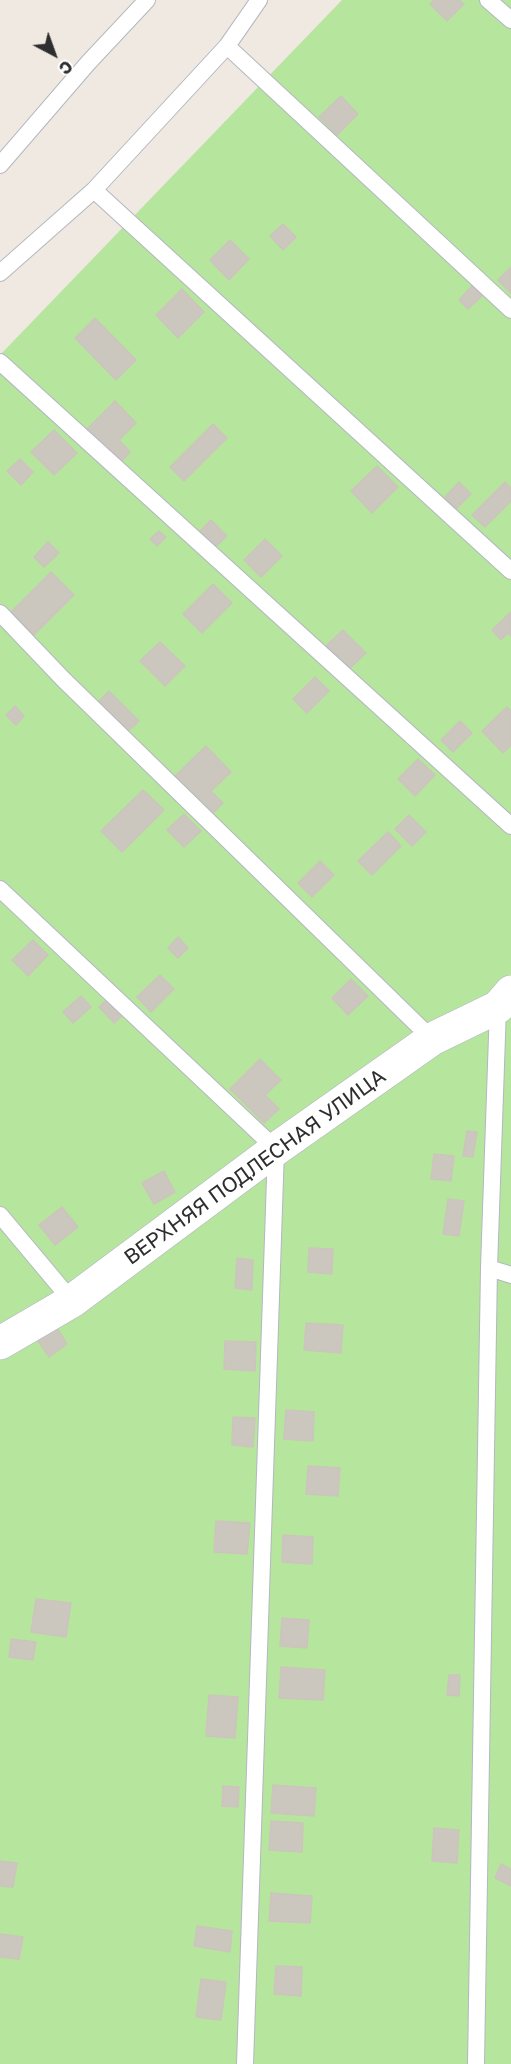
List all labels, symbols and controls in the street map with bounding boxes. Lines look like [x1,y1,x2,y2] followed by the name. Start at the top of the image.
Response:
[24,24,84,84] north arrow
[55,56,77,79] text: С
[119,1064,391,1270] street label: ВЕРХНЯЯ ПОДЛЕСНАЯ УЛИЦА

